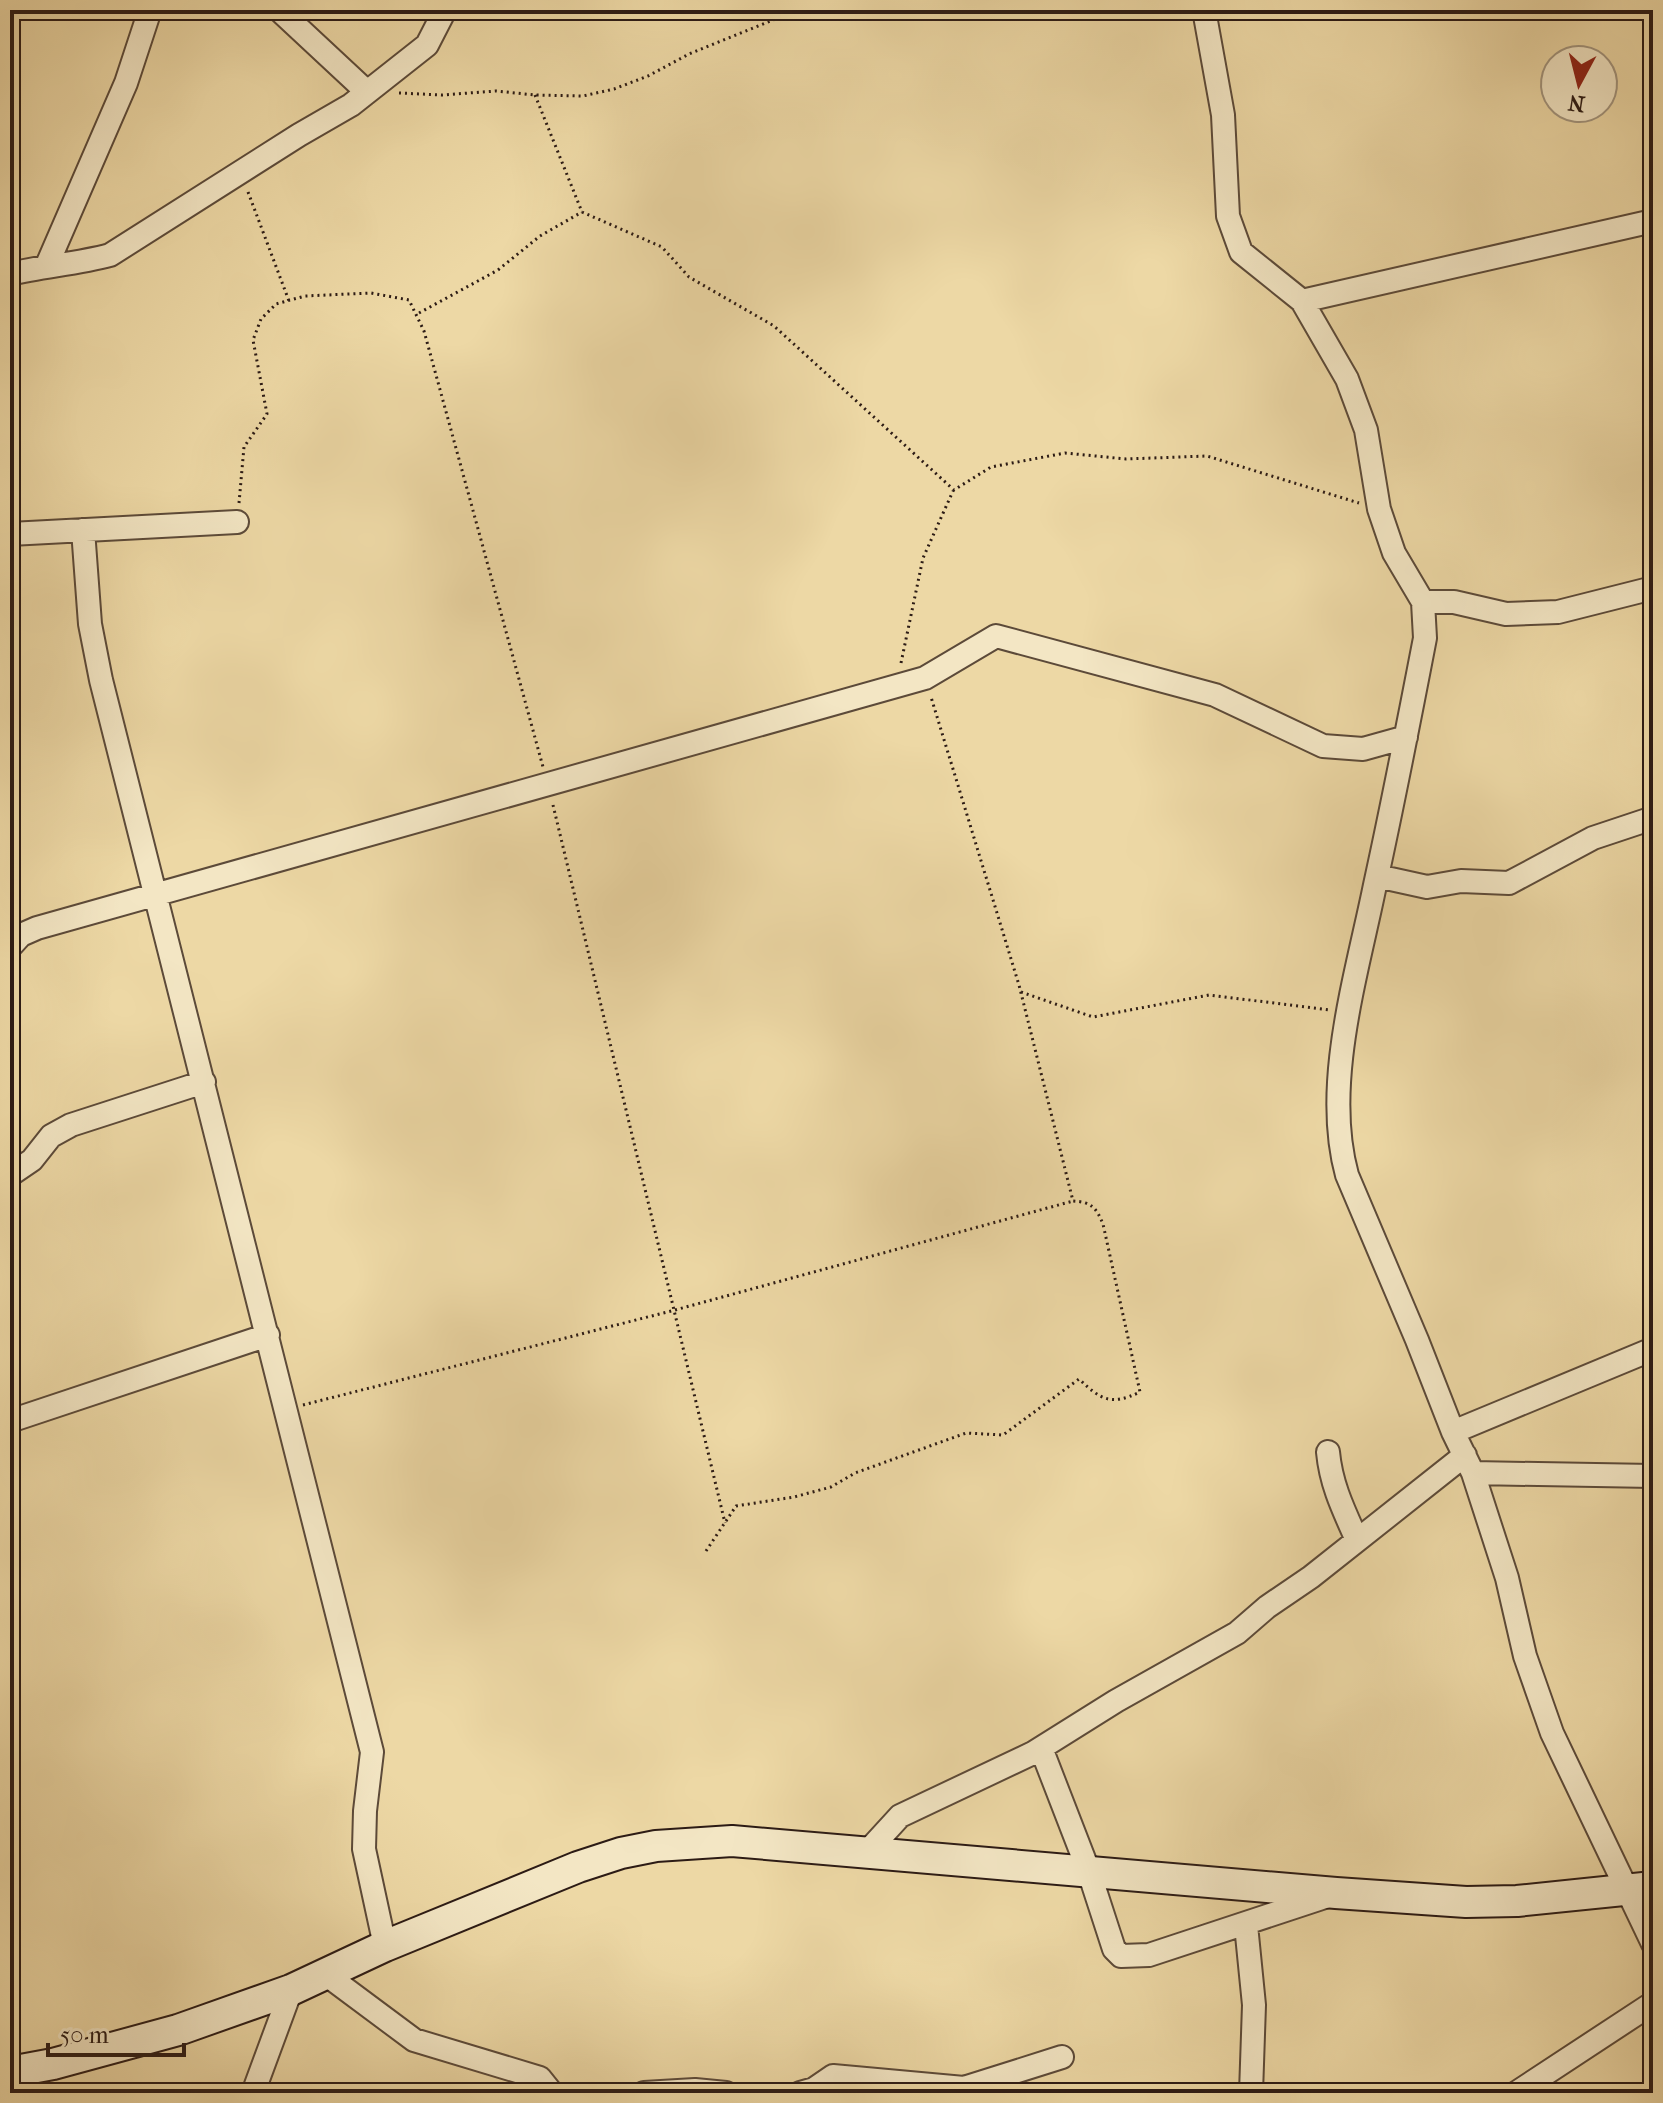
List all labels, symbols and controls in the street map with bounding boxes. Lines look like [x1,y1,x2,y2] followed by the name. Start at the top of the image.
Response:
[1539,44,1619,124] north arrow
[1567,89,1587,117] text: N
[48,2007,184,2057] scale bar
[60,2021,109,2049] text: 50 m

